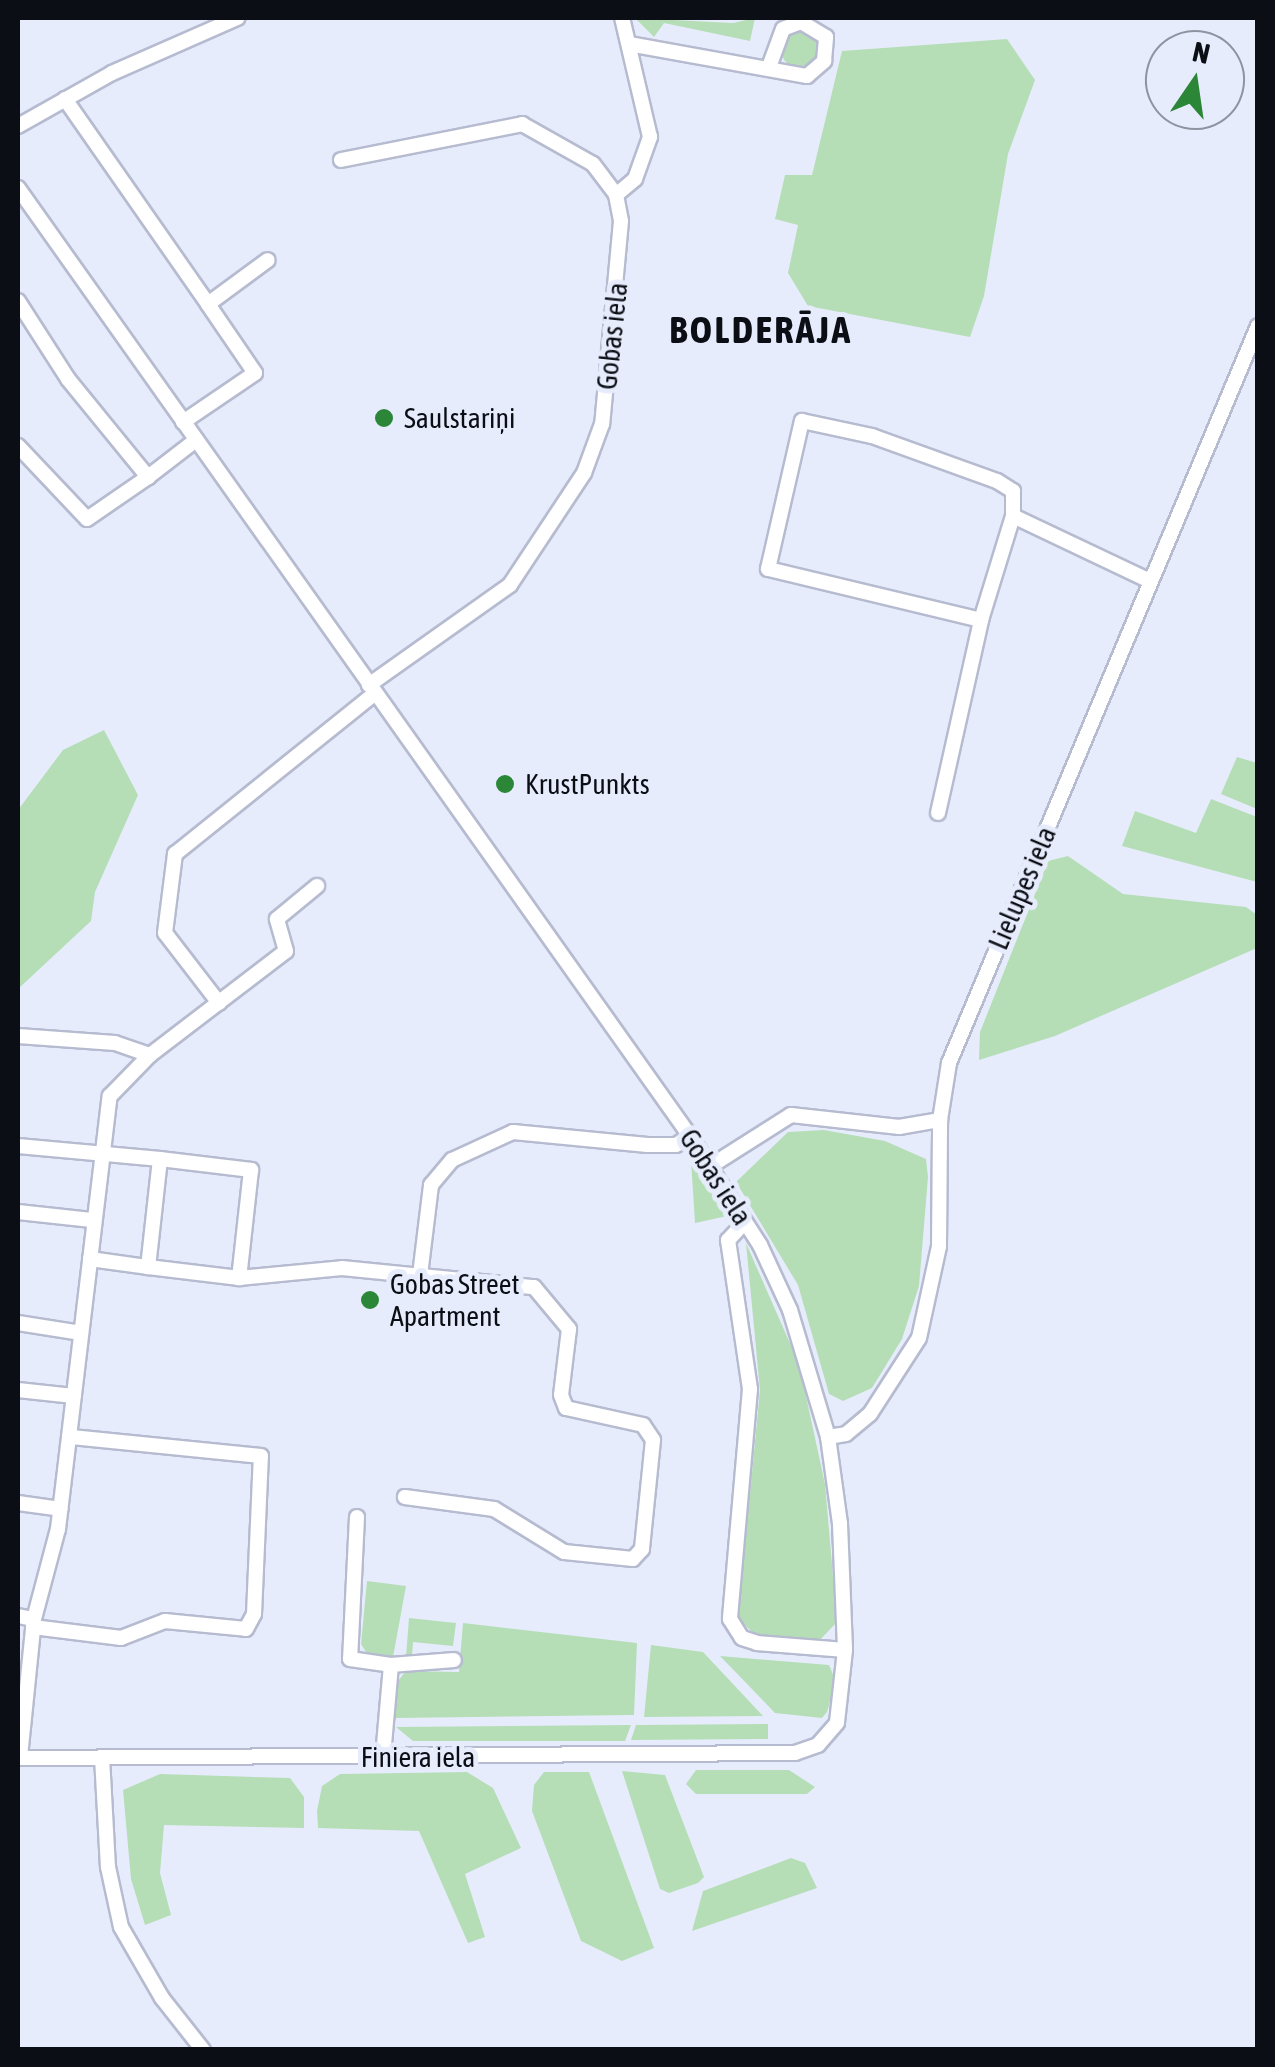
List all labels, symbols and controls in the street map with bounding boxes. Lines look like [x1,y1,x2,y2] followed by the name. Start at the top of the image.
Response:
[1145,30,1245,130] north arrow
[1190,35,1213,70] text: N
[590,281,634,391] street label: Gobas iela
[669,307,853,353] district label: BOLDERĀJA
[404,401,515,435] place label: Saulstariņi
[373,407,395,429] marker: Saulstariņi
[525,767,650,801] place label: KrustPunkts
[494,773,516,795] marker: KrustPunkts
[981,821,1063,955] street label: Lielupes iela
[673,1123,759,1231] street label: Gobas iela
[390,1267,519,1333] place label: Gobas Street Apartment
[359,1289,381,1311] marker: Gobas Street Apartment
[361,1740,475,1774] street label: Finiera iela

